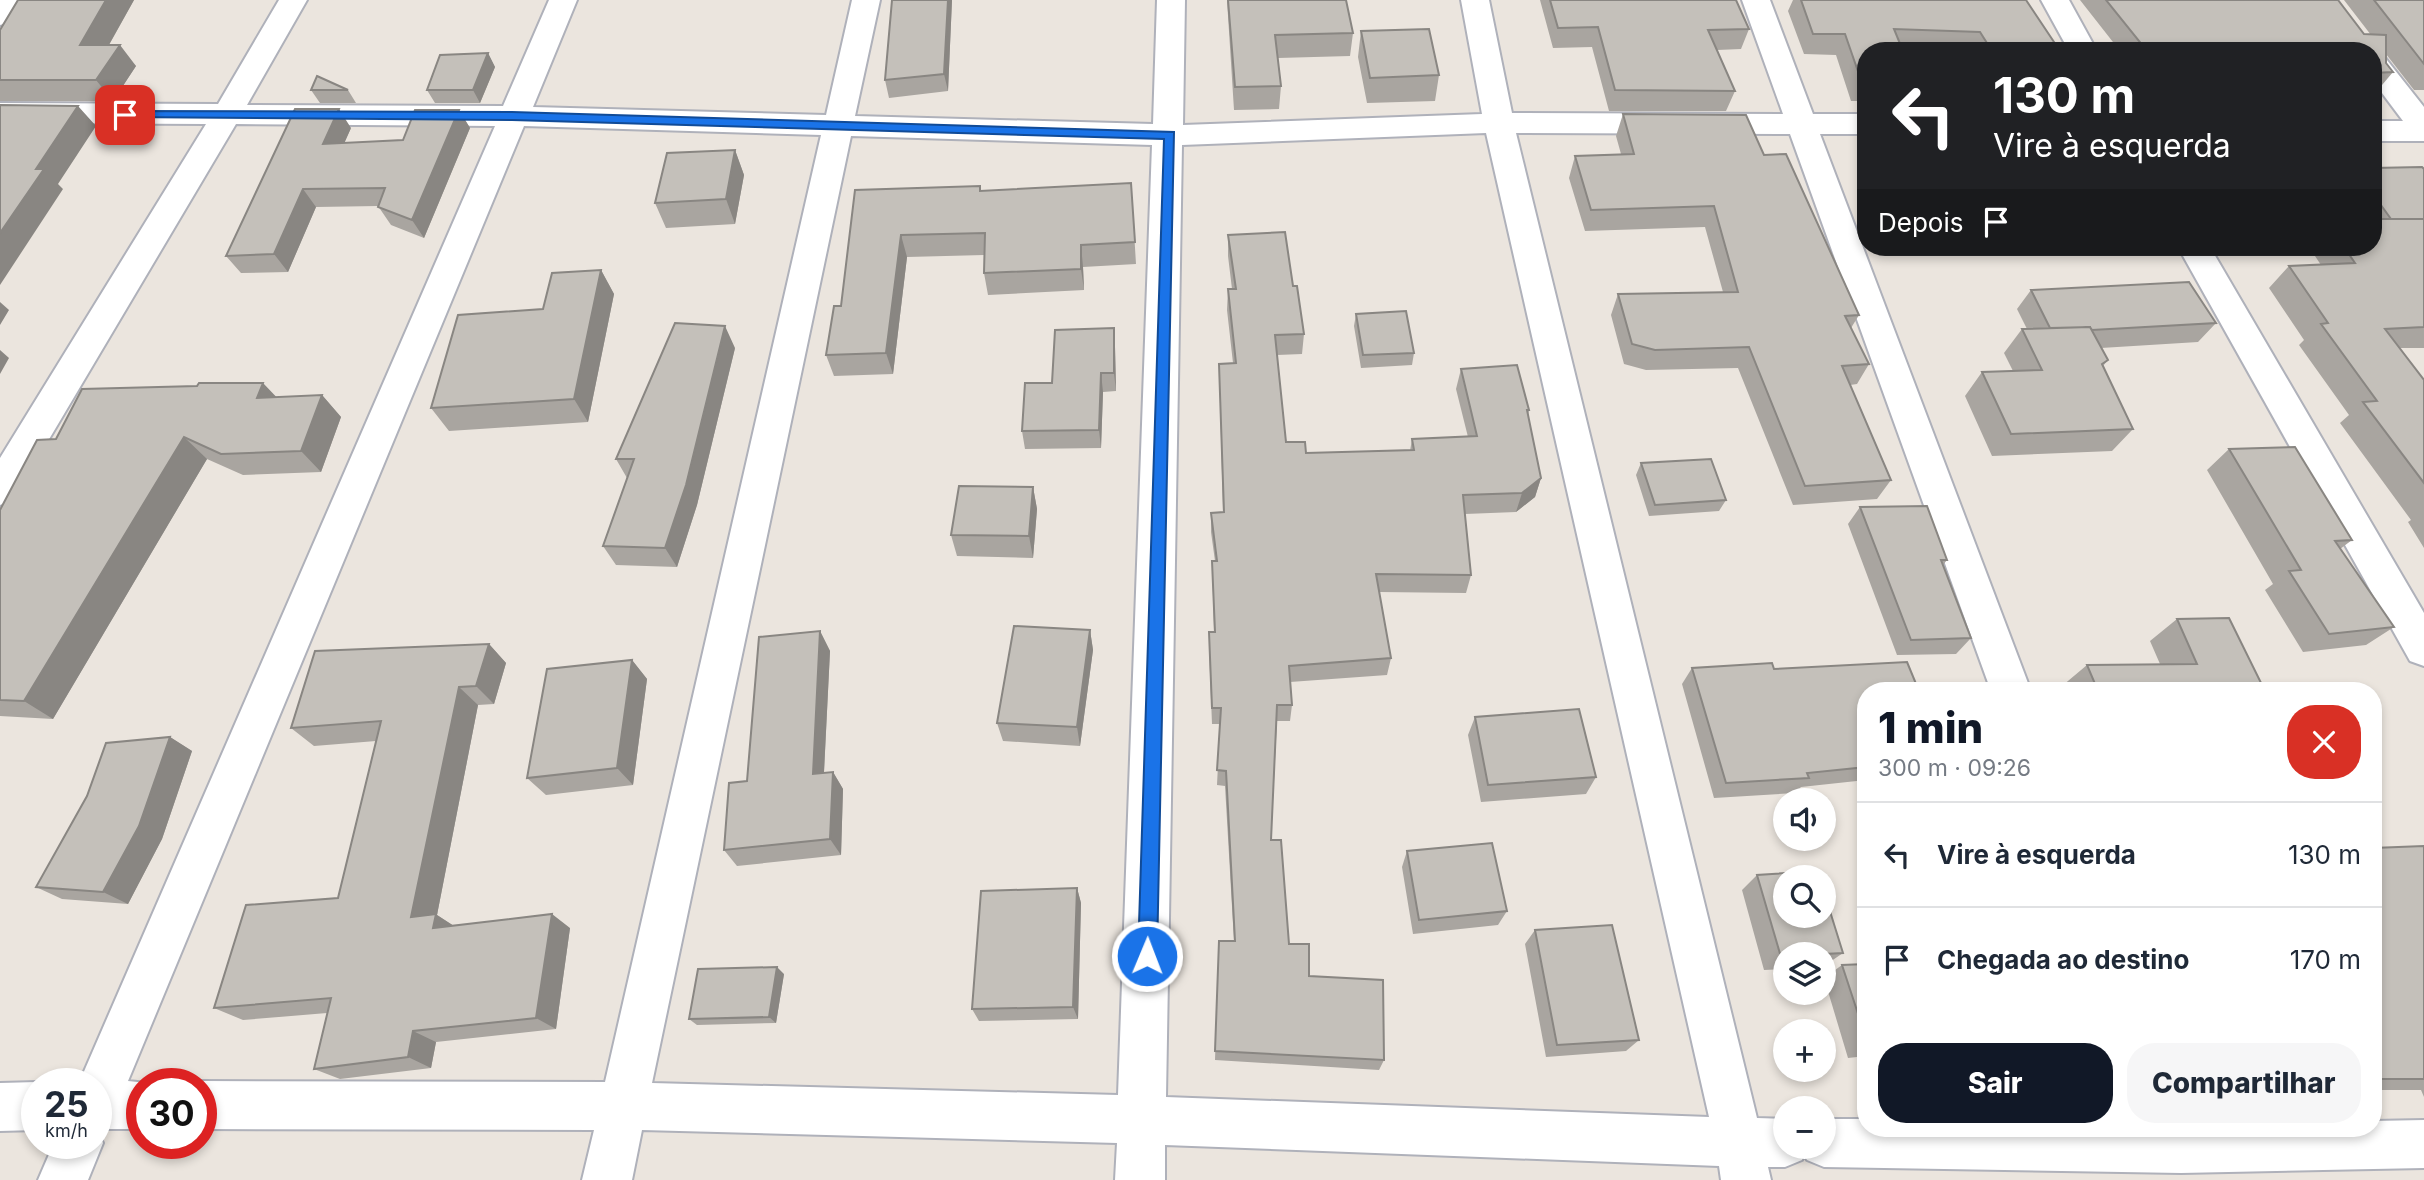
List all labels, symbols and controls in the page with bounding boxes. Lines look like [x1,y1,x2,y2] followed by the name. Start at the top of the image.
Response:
[1993,66,2135,125] text: 130 m
[1878,70,1969,161] icon: left
[95,85,155,145] pin
[106,96,144,134] icon: arrive
[1993,126,2231,165] text: Vire à esquerda
[1977,203,2015,241] icon: arrive
[1878,207,1963,238] text: Depois
[1878,702,1983,753] text: 1 min
[2287,705,2361,779] button: close
[1878,754,2031,782] text: 300 m · 09:26
[1773,788,1836,1159] map controls
[1773,788,1836,851] button: sound
[1878,836,1916,874] icon: left
[1937,839,2136,870] text: Vire à esquerda
[2288,839,2361,870] text: 130 m
[1773,865,1836,928] button: search
[1110,919,1184,993] position arrow
[1878,941,1916,979] icon: arrive
[1773,942,1836,1005] button: layers
[1937,944,2189,975] text: Chegada ao destino
[2290,944,2361,975] text: 170 m
[1773,1019,1836,1082] button: +
[1878,1043,2113,1123] button: Sair
[2127,1043,2361,1123] button: Compartilhar
[126,1068,217,1159] speed limit sign: 30
[44,1083,89,1125] text: 25
[1773,1096,1836,1159] button: −
[45,1120,88,1141] text: km/h

